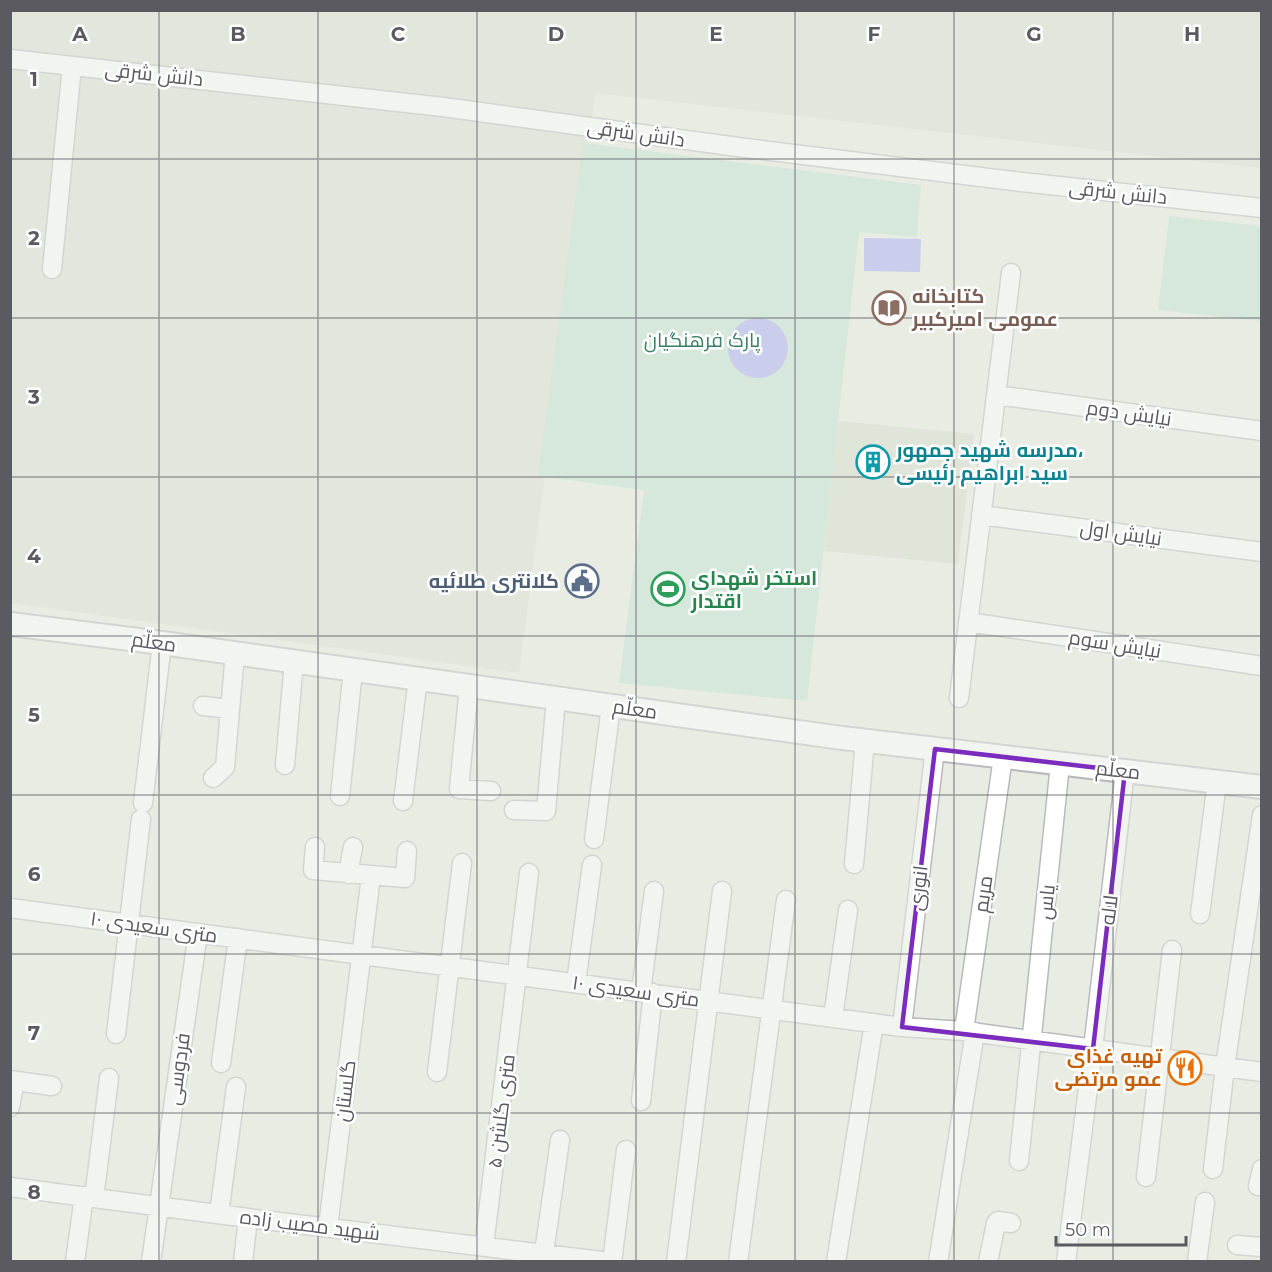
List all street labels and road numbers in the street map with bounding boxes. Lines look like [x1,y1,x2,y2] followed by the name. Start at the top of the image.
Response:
[104,57,204,92] street label: دانش شرقی
[585,114,686,153] street label: دانش شرقی
[1068,175,1168,210] street label: دانش شرقی
[1085,395,1173,433] street label: نیایش دوم
[1078,515,1163,552] street label: نیایش اول
[1067,625,1163,665] street label: نیایش سوم
[130,627,178,659] street label: معلّم
[611,694,659,726] street label: معلّم
[1094,756,1142,786] street label: معلّم
[903,864,934,912] street label: انوری
[969,874,999,914] street label: مریم
[1032,882,1061,921] street label: یاس
[1095,894,1123,926] street label: لاله
[89,906,219,949] street label: ۱۰ متری سعیدی
[571,970,701,1013] street label: ۱۰ متری سعیدی
[161,1031,196,1107] street label: فردوسی
[482,1053,521,1169] street label: ۵ متری گلشن
[329,1059,362,1123] street label: گلستان
[238,1205,381,1246] street label: شهید مصیب زاده

